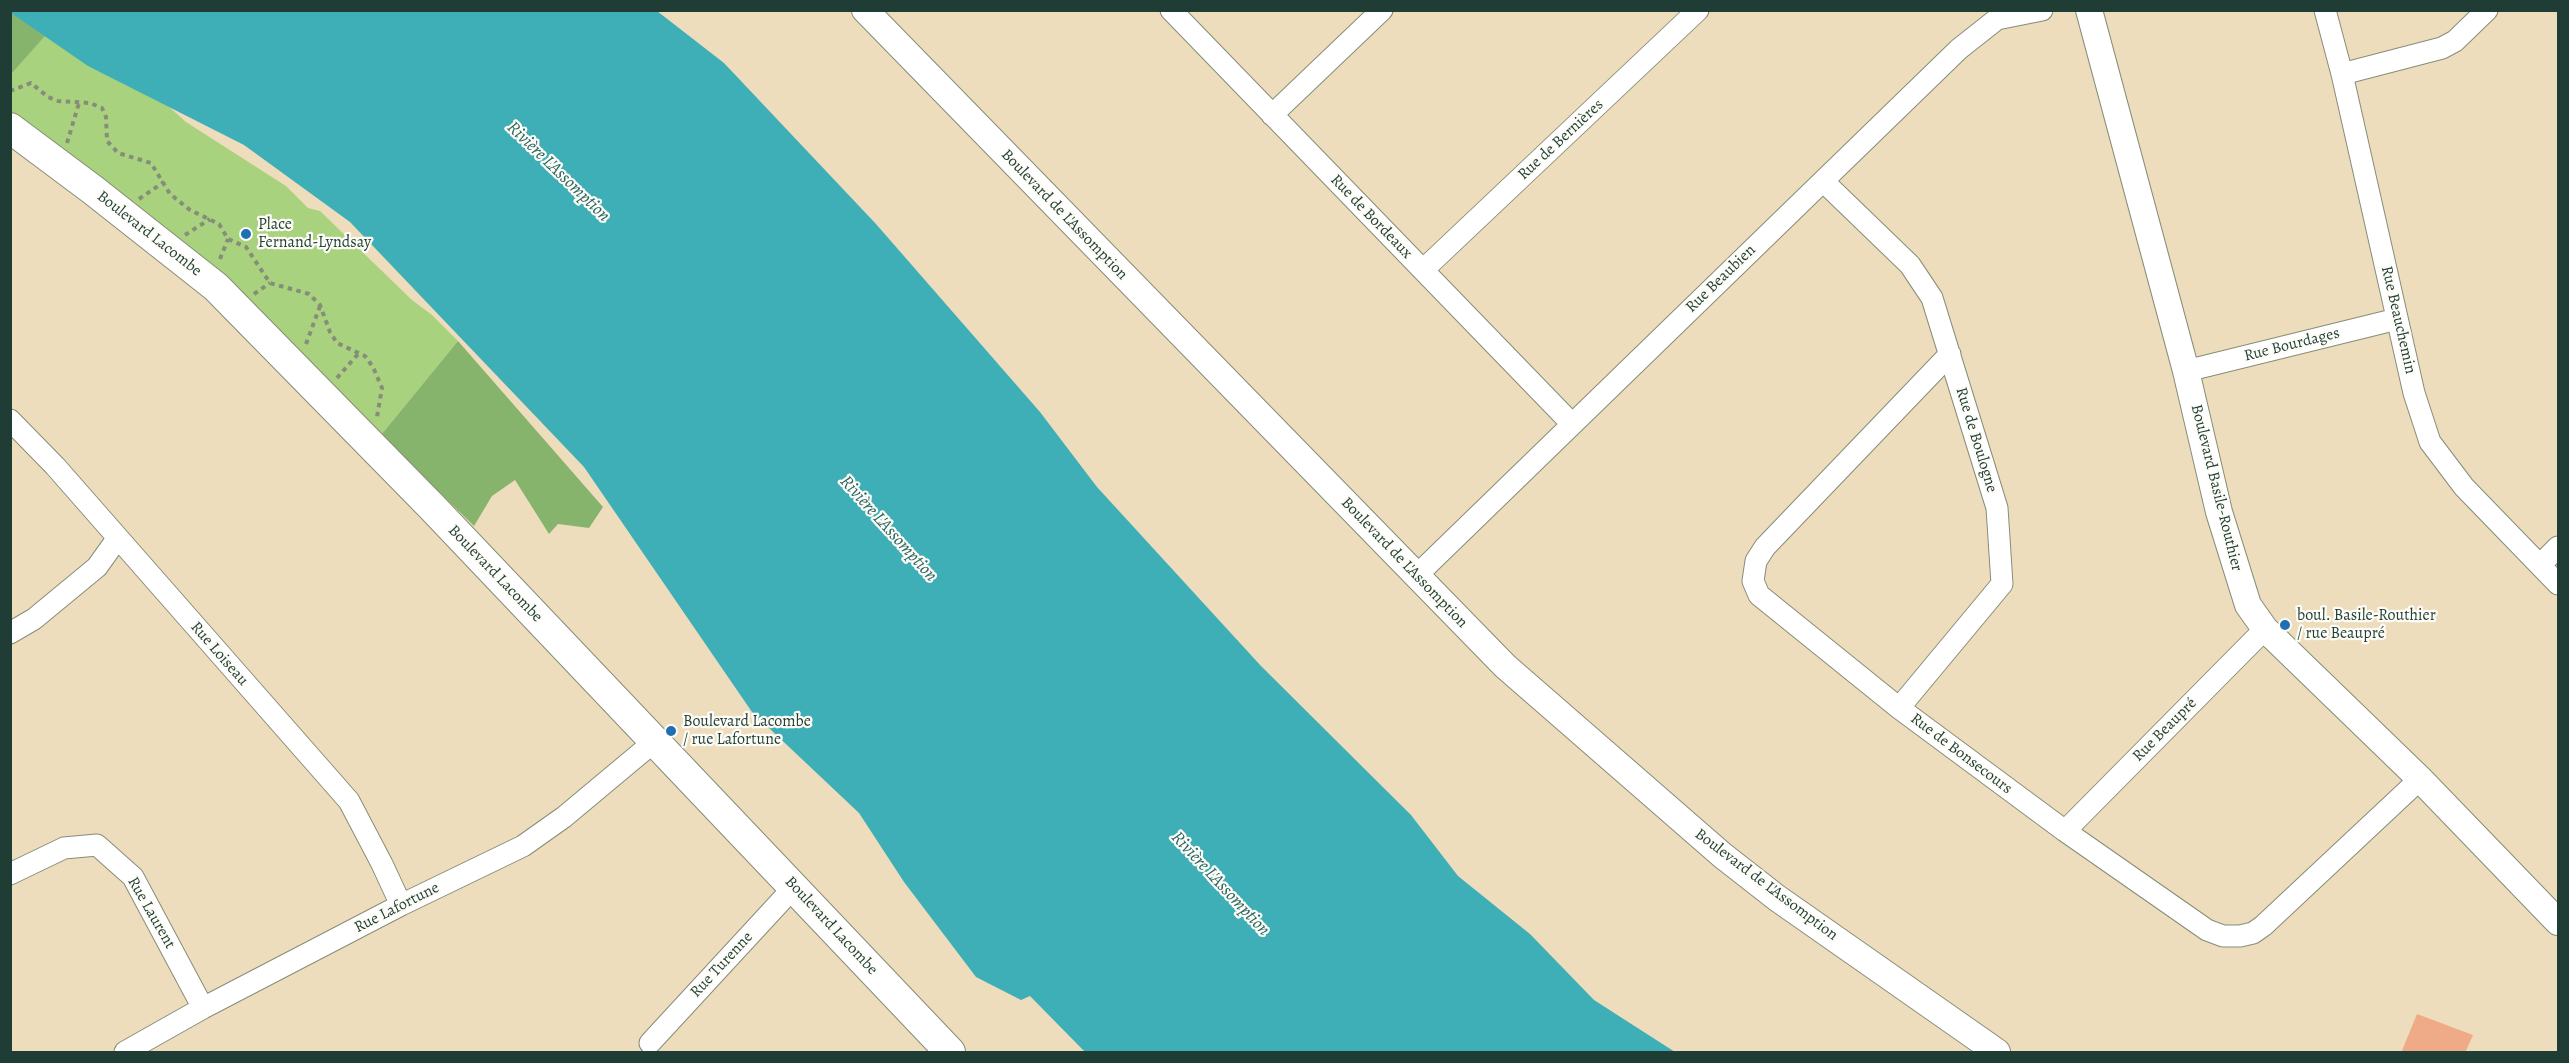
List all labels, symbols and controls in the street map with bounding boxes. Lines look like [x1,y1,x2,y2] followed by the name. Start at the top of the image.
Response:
[1514,95,1608,185] street label: Rue de Bernières
[502,117,614,227] water label: Rivière L'Assomption
[997,146,1131,284] street label: Boulevard de L'Assomption
[1326,171,1416,263] street label: Rue de Bordeaux
[93,187,205,281] street label: Boulevard Lacombe
[258,215,371,253] place label: Place Fernand-Lyndsay
[239,227,253,241] marker: Place Fernand-Lyndsay
[1682,241,1760,317] street label: Rue Beaubien
[2376,264,2420,376] street label: Rue Beauchemin
[2242,324,2342,366] street label: Rue Bourdages
[1951,385,2001,495] street label: Rue de Boulogne
[2186,403,2246,573] street label: Boulevard Basile-Routhier
[835,472,941,586] water label: Rivière L'Assomption
[1337,494,1471,632] street label: Boulevard de L'Assomption
[444,521,546,627] street label: Boulevard Lacombe
[2297,606,2436,644] place label: boul. Basile-Routhier / rue Beaupré
[186,618,252,690] street label: Rue Loiseau
[2278,618,2292,632] marker: boul. Basile-Routhier / rue Beaupré
[2129,694,2201,766] street label: Rue Beaupré
[1906,709,2016,799] street label: Rue de Bonsecours
[683,712,811,750] place label: Boulevard Lacombe / rue Lafortune
[664,724,678,738] marker: Boulevard Lacombe / rue Lafortune
[1691,825,1841,945] street label: Boulevard de L'Assomption
[1166,827,1274,941] water label: Rivière L'Assomption
[780,873,882,979] street label: Boulevard Lacombe
[123,874,179,952] street label: Rue Laurent
[351,878,443,938] street label: Rue Lafortune
[687,928,757,1002] street label: Rue Turenne

